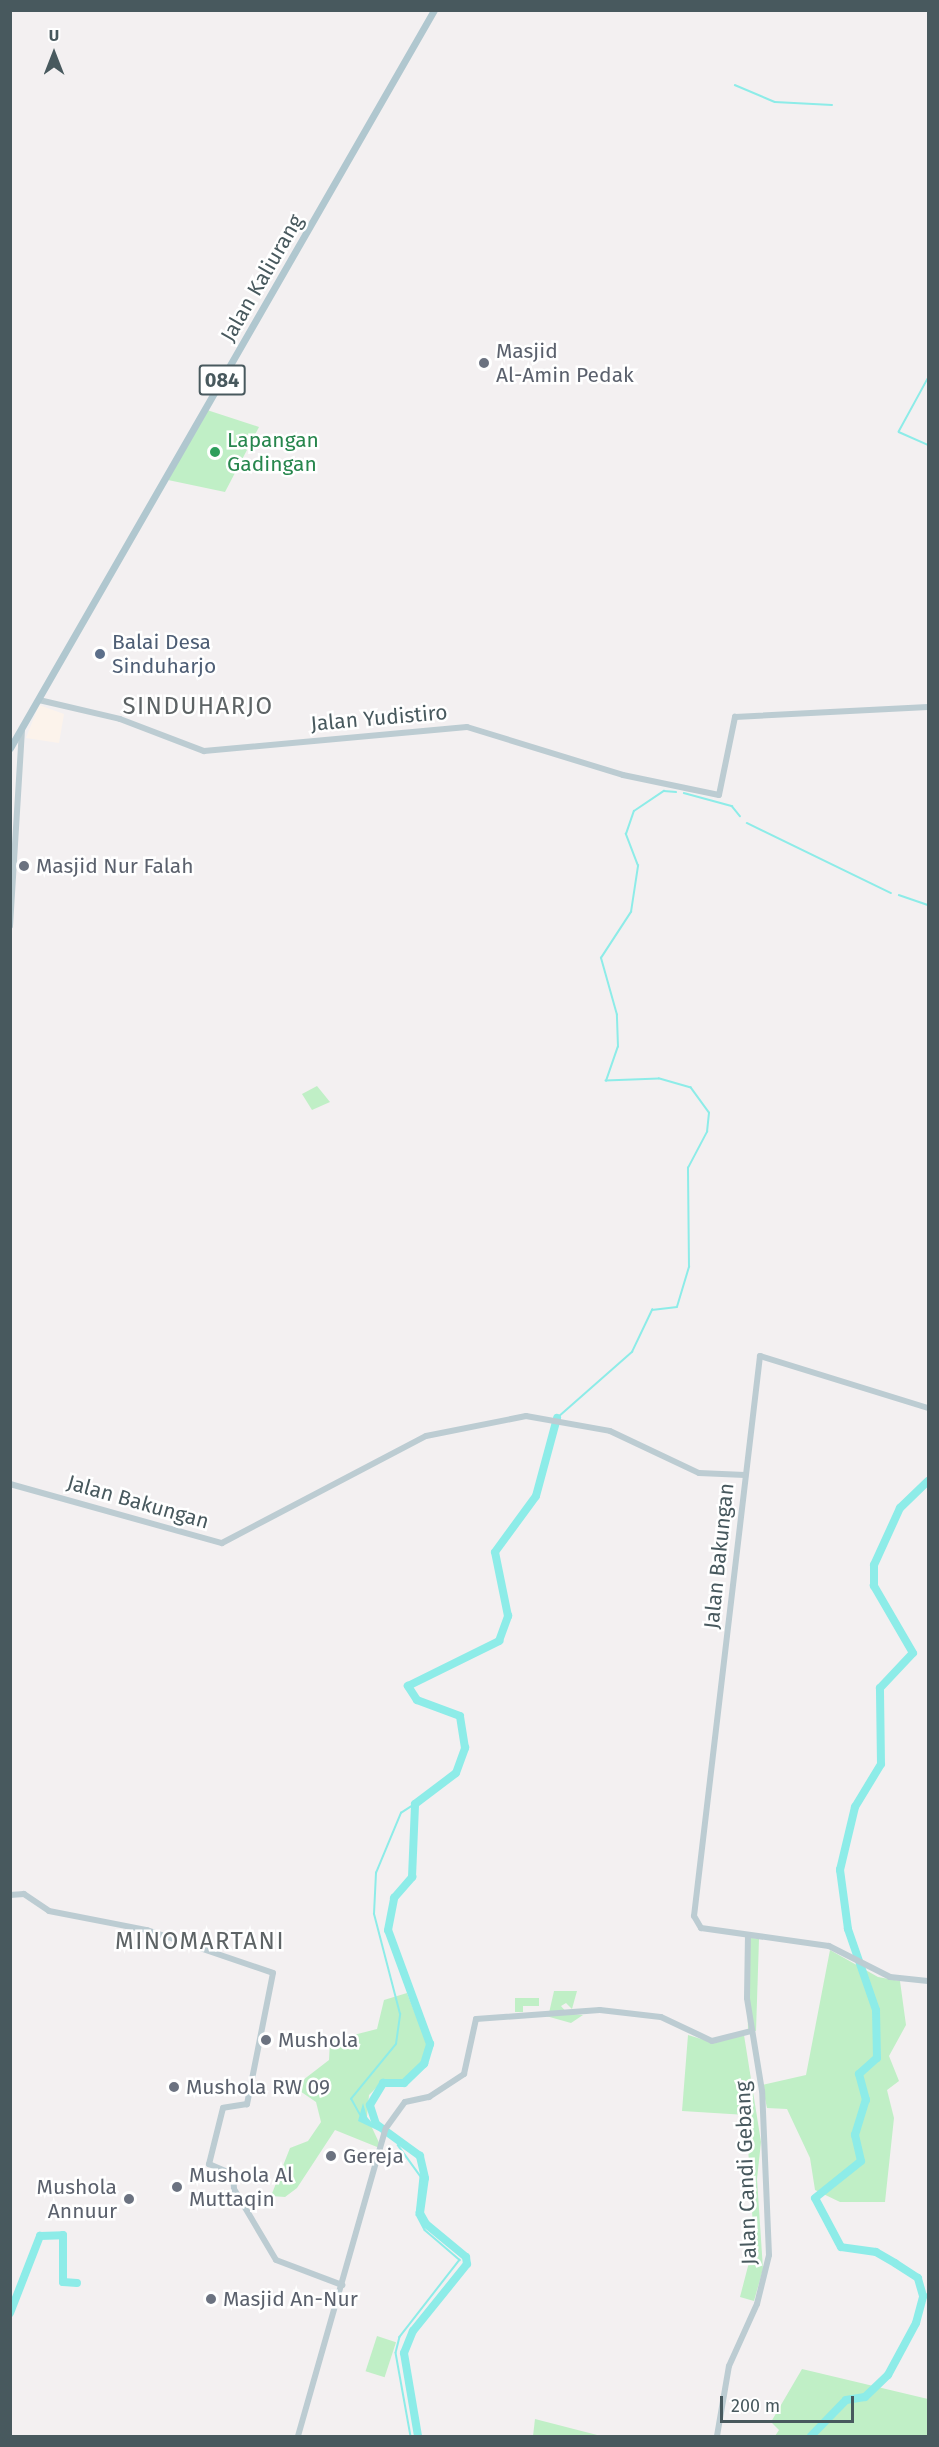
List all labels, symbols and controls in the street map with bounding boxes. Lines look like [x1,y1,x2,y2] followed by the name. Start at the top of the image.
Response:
[24,24,84,84] north arrow
[49,26,59,45] text: U
[215,210,309,346] street label: Jalan Kaliurang
[496,338,634,388] place label: Masjid Al-Amin Pedak
[477,356,491,370] marker: Masjid Al-Amin Pedak
[198,363,246,397] road number: 084
[227,427,319,477] place label: Lapangan Gadingan
[208,445,222,459] marker: Lapangan Gadingan
[112,629,216,679] place label: Balai Desa Sinduharjo
[93,647,107,661] marker: Balai Desa Sinduharjo
[122,693,274,721] district label: SINDUHARJO
[310,699,448,737] street label: Jalan Yudistiro
[36,853,194,879] place label: Masjid Nur Falah
[17,859,31,873] marker: Masjid Nur Falah
[64,1470,212,1534] street label: Jalan Bakungan
[699,1482,739,1630] street label: Jalan Bakungan
[115,1928,285,1956] district label: MINOMARTANI
[278,2027,358,2053] place label: Mushola
[259,2033,273,2047] marker: Mushola
[186,2074,330,2100] place label: Mushola RW 09
[167,2080,181,2094] marker: Mushola RW 09
[730,2081,762,2265] street label: Jalan Candi Gebang
[343,2143,404,2169] place label: Gereja
[324,2149,338,2163] marker: Gereja
[189,2162,293,2212] place label: Mushola Al Muttaqin
[37,2174,117,2224] place label: Mushola Annuur
[170,2180,184,2194] marker: Mushola Al Muttaqin
[122,2192,136,2206] marker: Mushola Annuur
[223,2286,358,2312] place label: Masjid An-Nur
[204,2292,218,2306] marker: Masjid An-Nur
[723,2384,856,2422] scale bar
[731,2395,780,2417] text: 200 m

